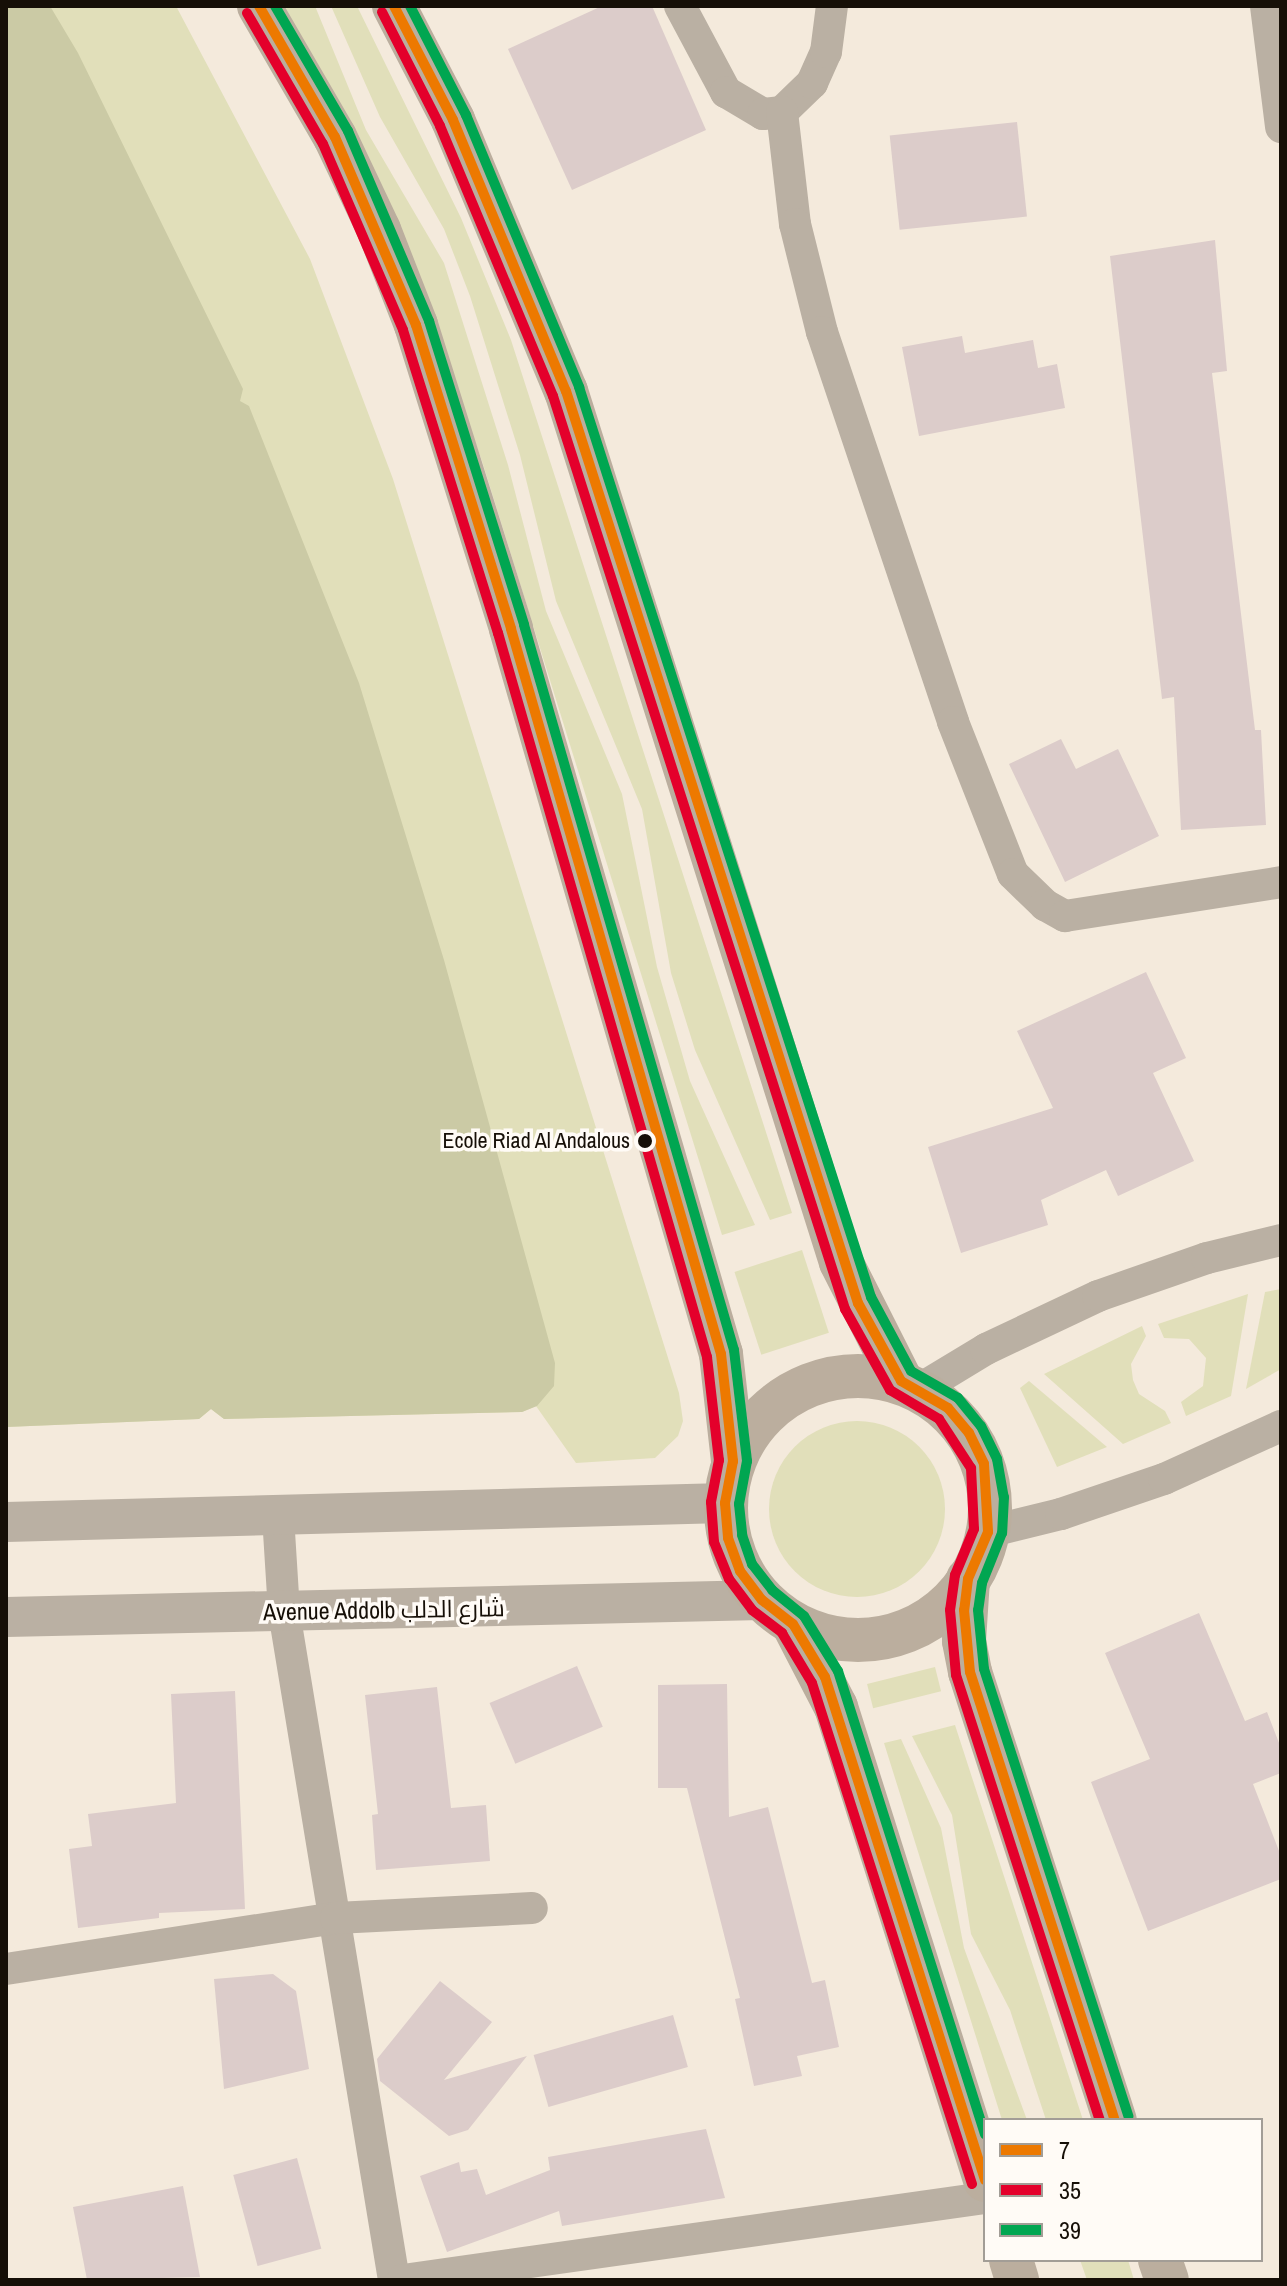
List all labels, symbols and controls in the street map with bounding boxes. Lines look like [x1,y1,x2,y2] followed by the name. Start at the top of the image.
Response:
[440,1128,630,1154] place label: Ecole Riad Al Andalous
[637,1133,653,1149] marker: Ecole Riad Al Andalous
[262,1593,506,1627] street label: Avenue Addolb شارع الدلب
[983,2118,1263,2262] legend
[1059,2134,1070,2166] text: 7
[1059,2174,1081,2206] text: 35
[1059,2214,1081,2246] text: 39

